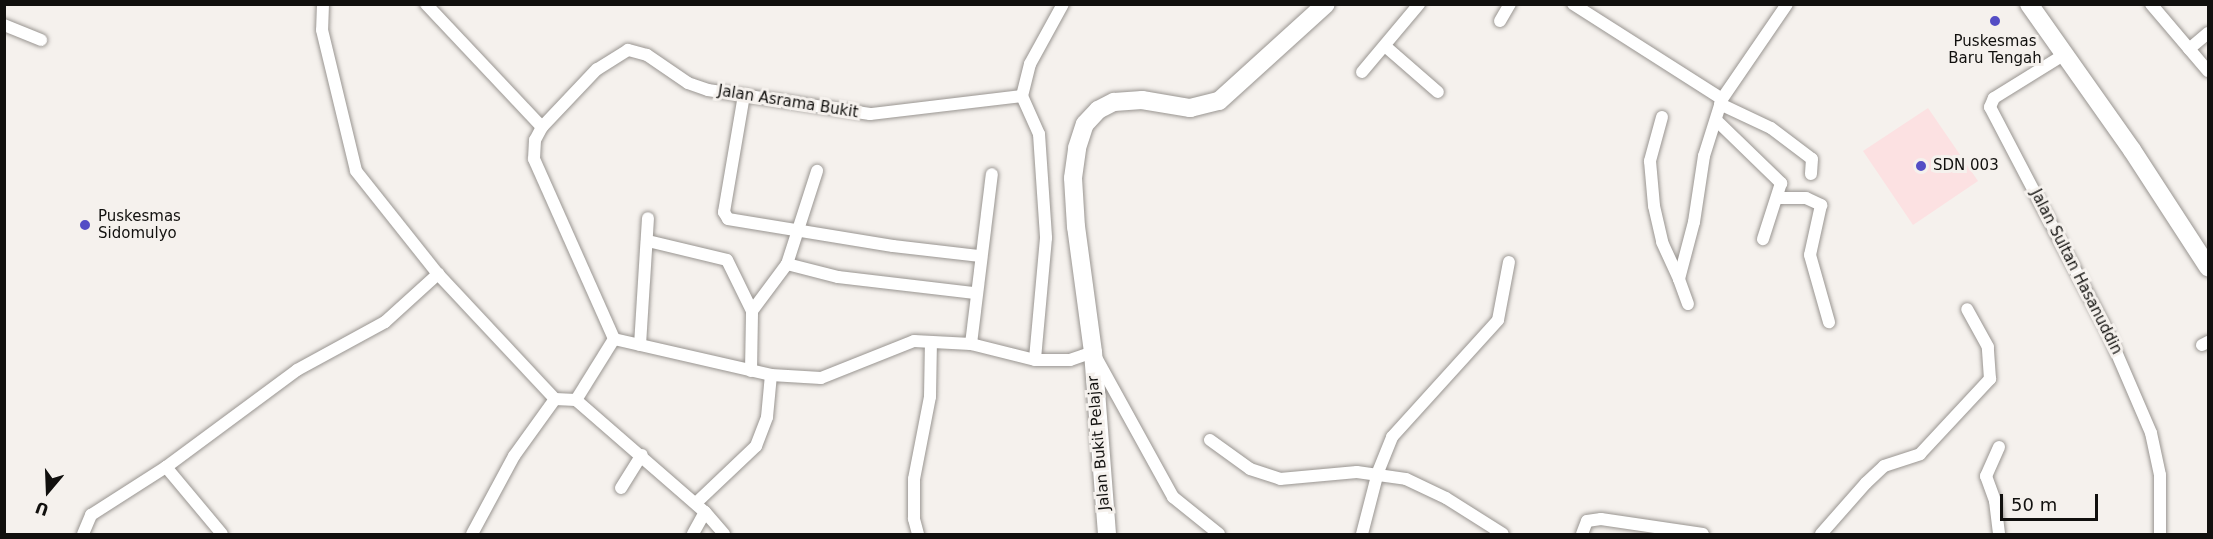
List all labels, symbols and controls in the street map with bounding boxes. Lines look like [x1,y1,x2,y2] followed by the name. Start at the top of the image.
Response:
[1986,12,2004,30] marker: Puskesmas Baru Tengah
[1948,32,2042,67] place label: Puskesmas Baru Tengah
[717,82,859,122] street label: Jalan Asrama Bukit
[1933,157,1999,175] place label: SDN 003
[1914,159,1928,173] marker: SDN 003
[2026,186,2126,358] street label: Jalan Sultan Hasanuddin
[98,207,181,242] place label: Puskesmas Sidomulyo
[76,216,94,234] marker: Puskesmas Sidomulyo
[1084,375,1114,511] street label: Jalan Bukit Pelajar
[18,461,78,521] north arrow
[2003,482,2100,520] scale bar
[2011,494,2057,515] text: 50 m
[33,497,51,520] text: U

